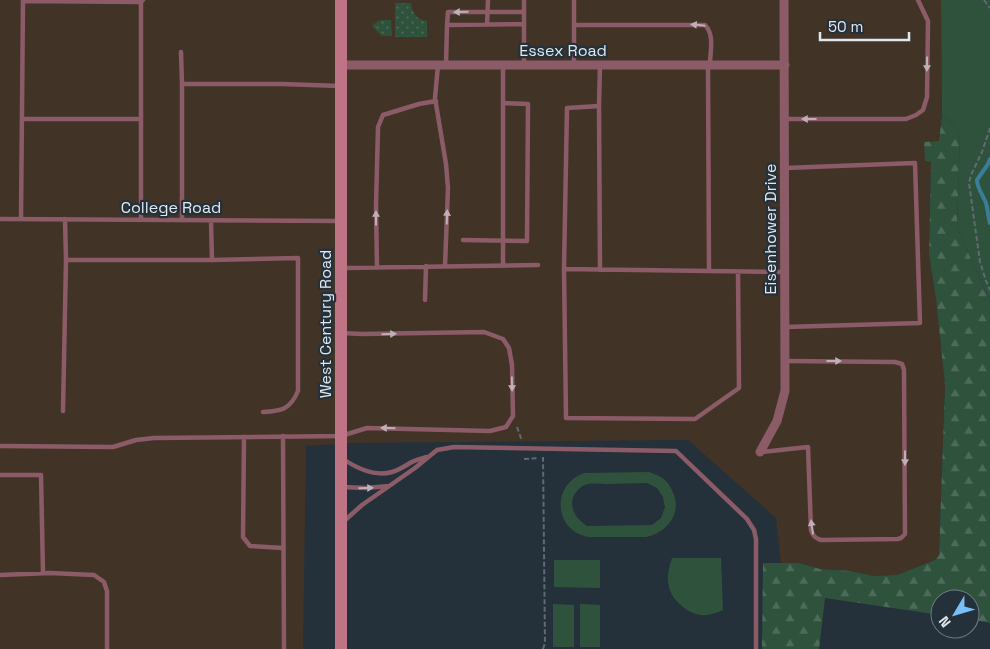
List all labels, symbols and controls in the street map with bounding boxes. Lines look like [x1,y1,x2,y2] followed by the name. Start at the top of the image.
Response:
[453,8,469,16] one-way arrow
[820,10,909,42] scale bar
[828,17,863,36] text: 50 m
[689,21,705,29] one-way arrow
[519,40,607,61] street label: Essex Road
[923,56,931,72] one-way arrow
[801,115,817,123] one-way arrow
[760,164,781,294] street label: Eisenhower Drive
[121,197,221,218] street label: College Road
[443,209,451,225] one-way arrow
[372,210,380,226] one-way arrow
[315,250,336,398] street label: West Century Road
[382,330,398,338] one-way arrow
[826,357,842,365] one-way arrow
[508,377,516,393] one-way arrow
[380,424,396,432] one-way arrow
[901,450,909,466] one-way arrow
[358,484,374,492] one-way arrow
[808,518,816,534] one-way arrow
[930,589,980,639] north arrow
[935,613,955,631] text: N

